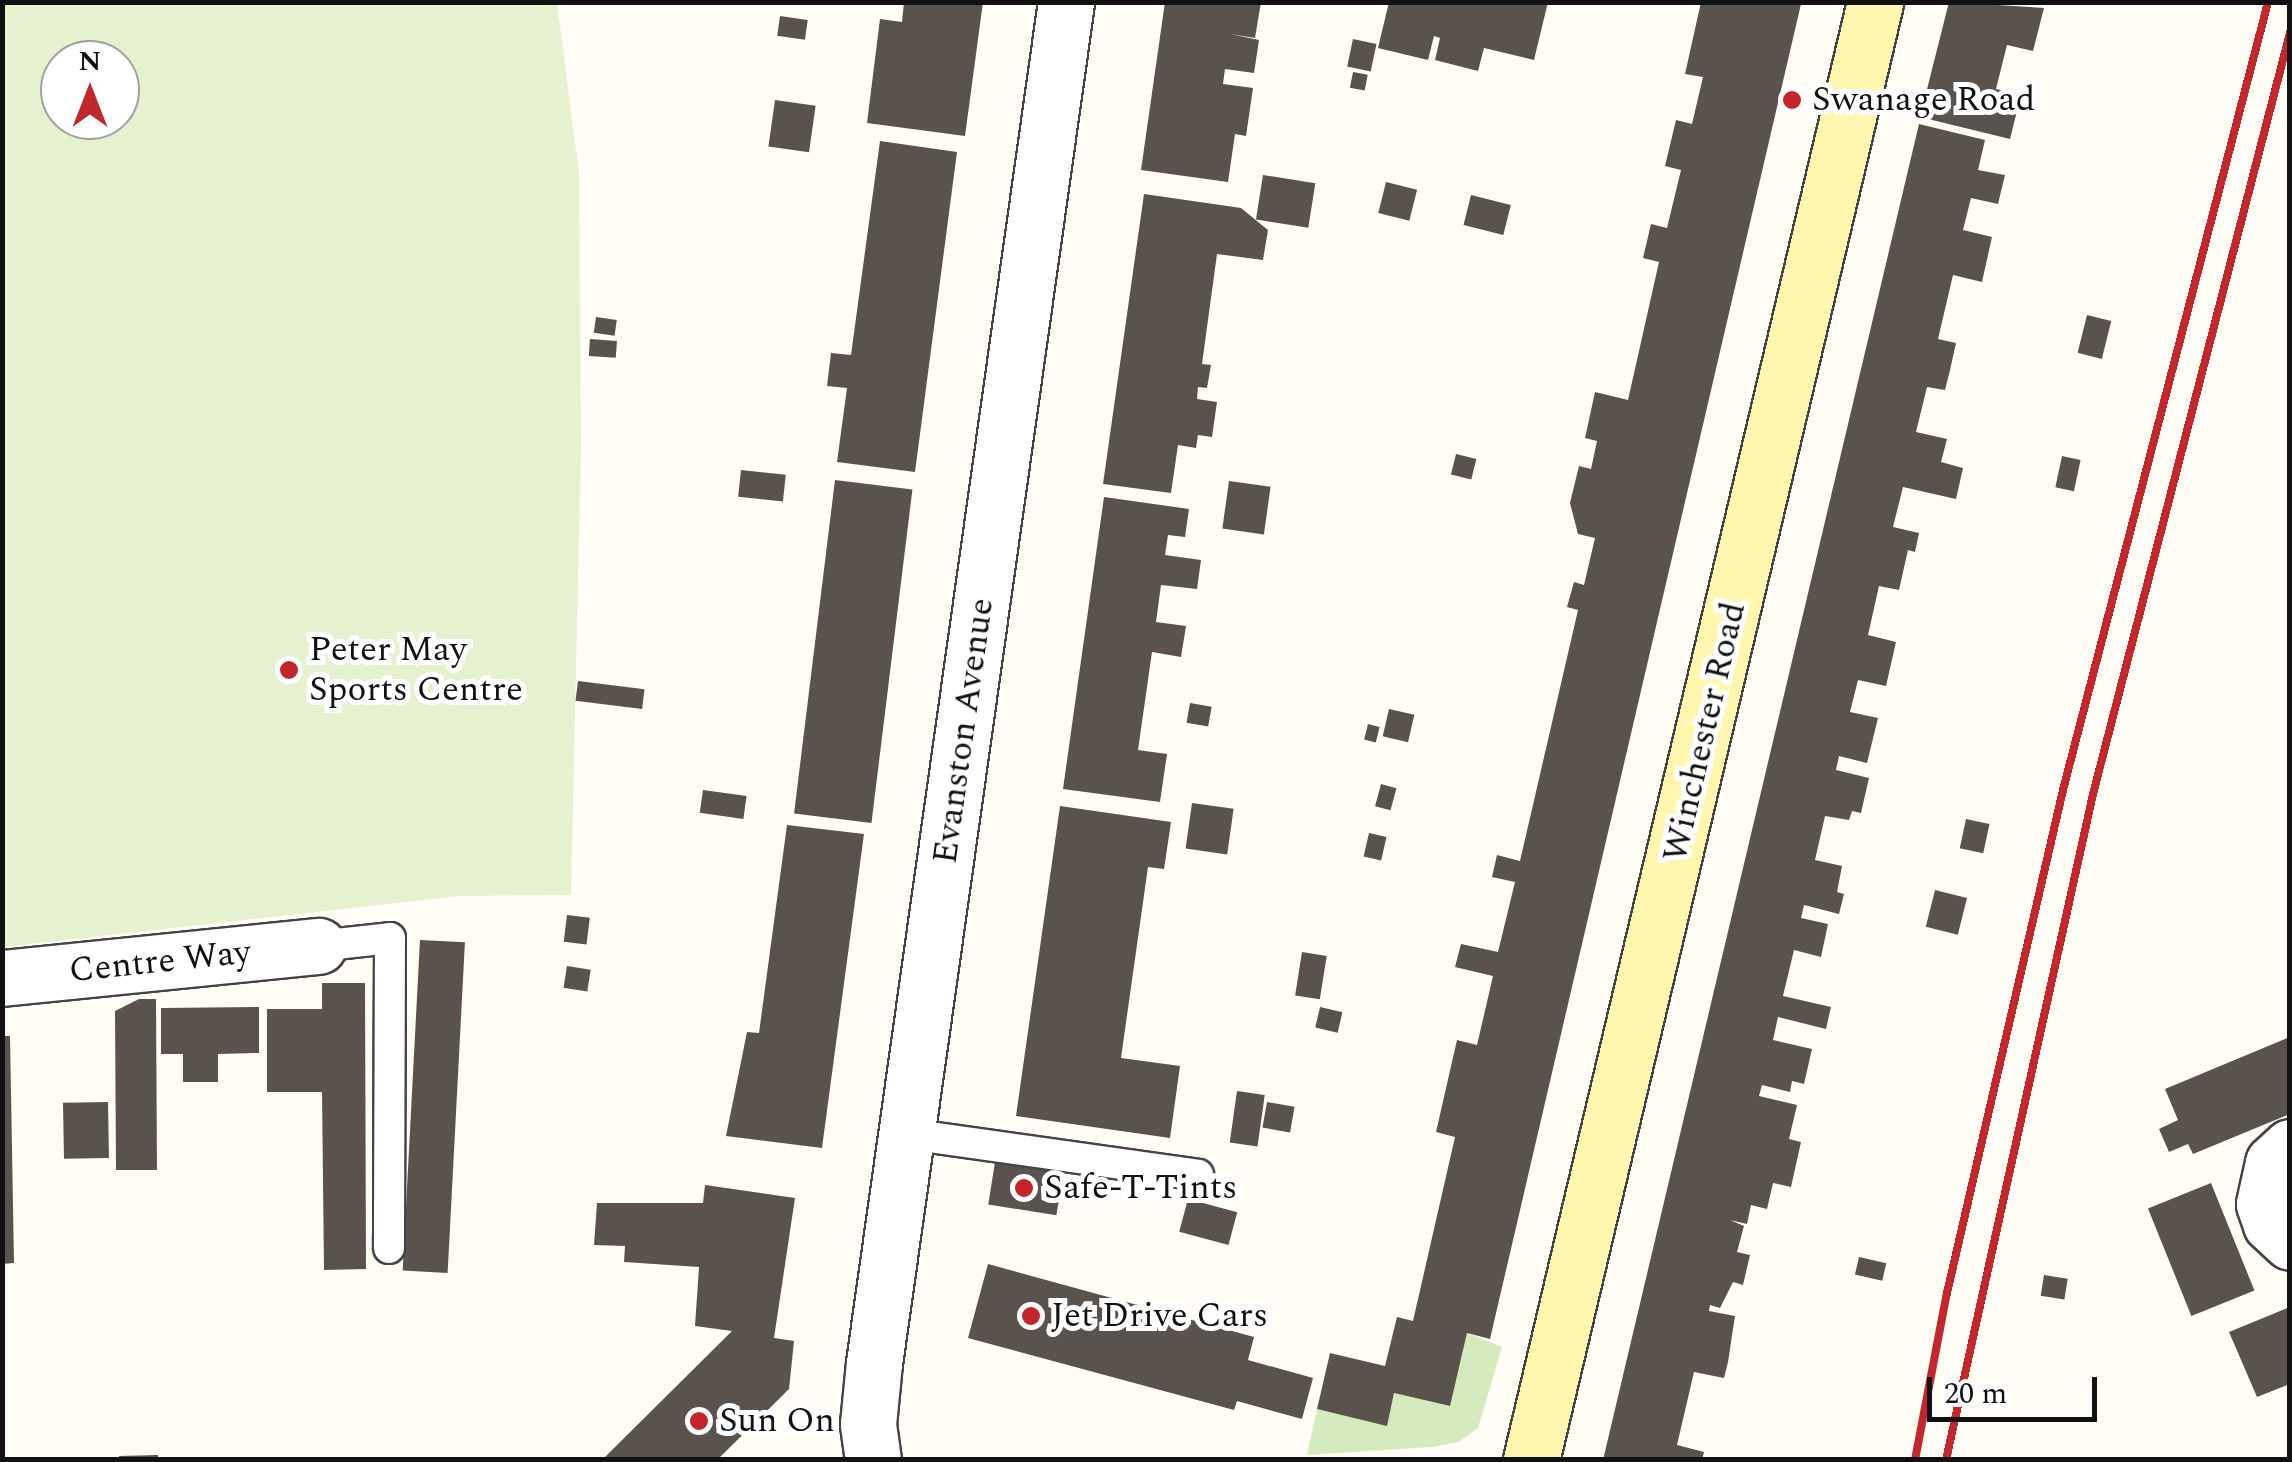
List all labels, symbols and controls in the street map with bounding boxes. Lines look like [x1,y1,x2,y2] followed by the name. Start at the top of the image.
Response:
[40,40,140,140] north arrow
[79,40,101,83] text: N
[1812,79,2035,121] place label: Swanage Road
[1781,89,1803,111] marker: Swanage Road
[925,595,1003,867] street label: Evanston Avenue
[1655,598,1755,866] street label: Winchester Road
[309,629,523,711] place label: Peter May Sports Centre
[278,659,300,681] marker: Peter May Sports Centre
[67,932,253,992] street label: Centre Way
[1044,1167,1237,1209] place label: Safe-T-Tints
[1013,1177,1035,1199] marker: Safe-T-Tints
[1051,1295,1268,1337] place label: Jet Drive Cars
[1020,1305,1042,1327] marker: Jet Drive Cars
[1932,1357,2102,1419] scale bar
[1944,1371,2007,1417] text: 20 m
[719,1400,835,1442] place label: Sun On
[688,1410,710,1432] marker: Sun On

